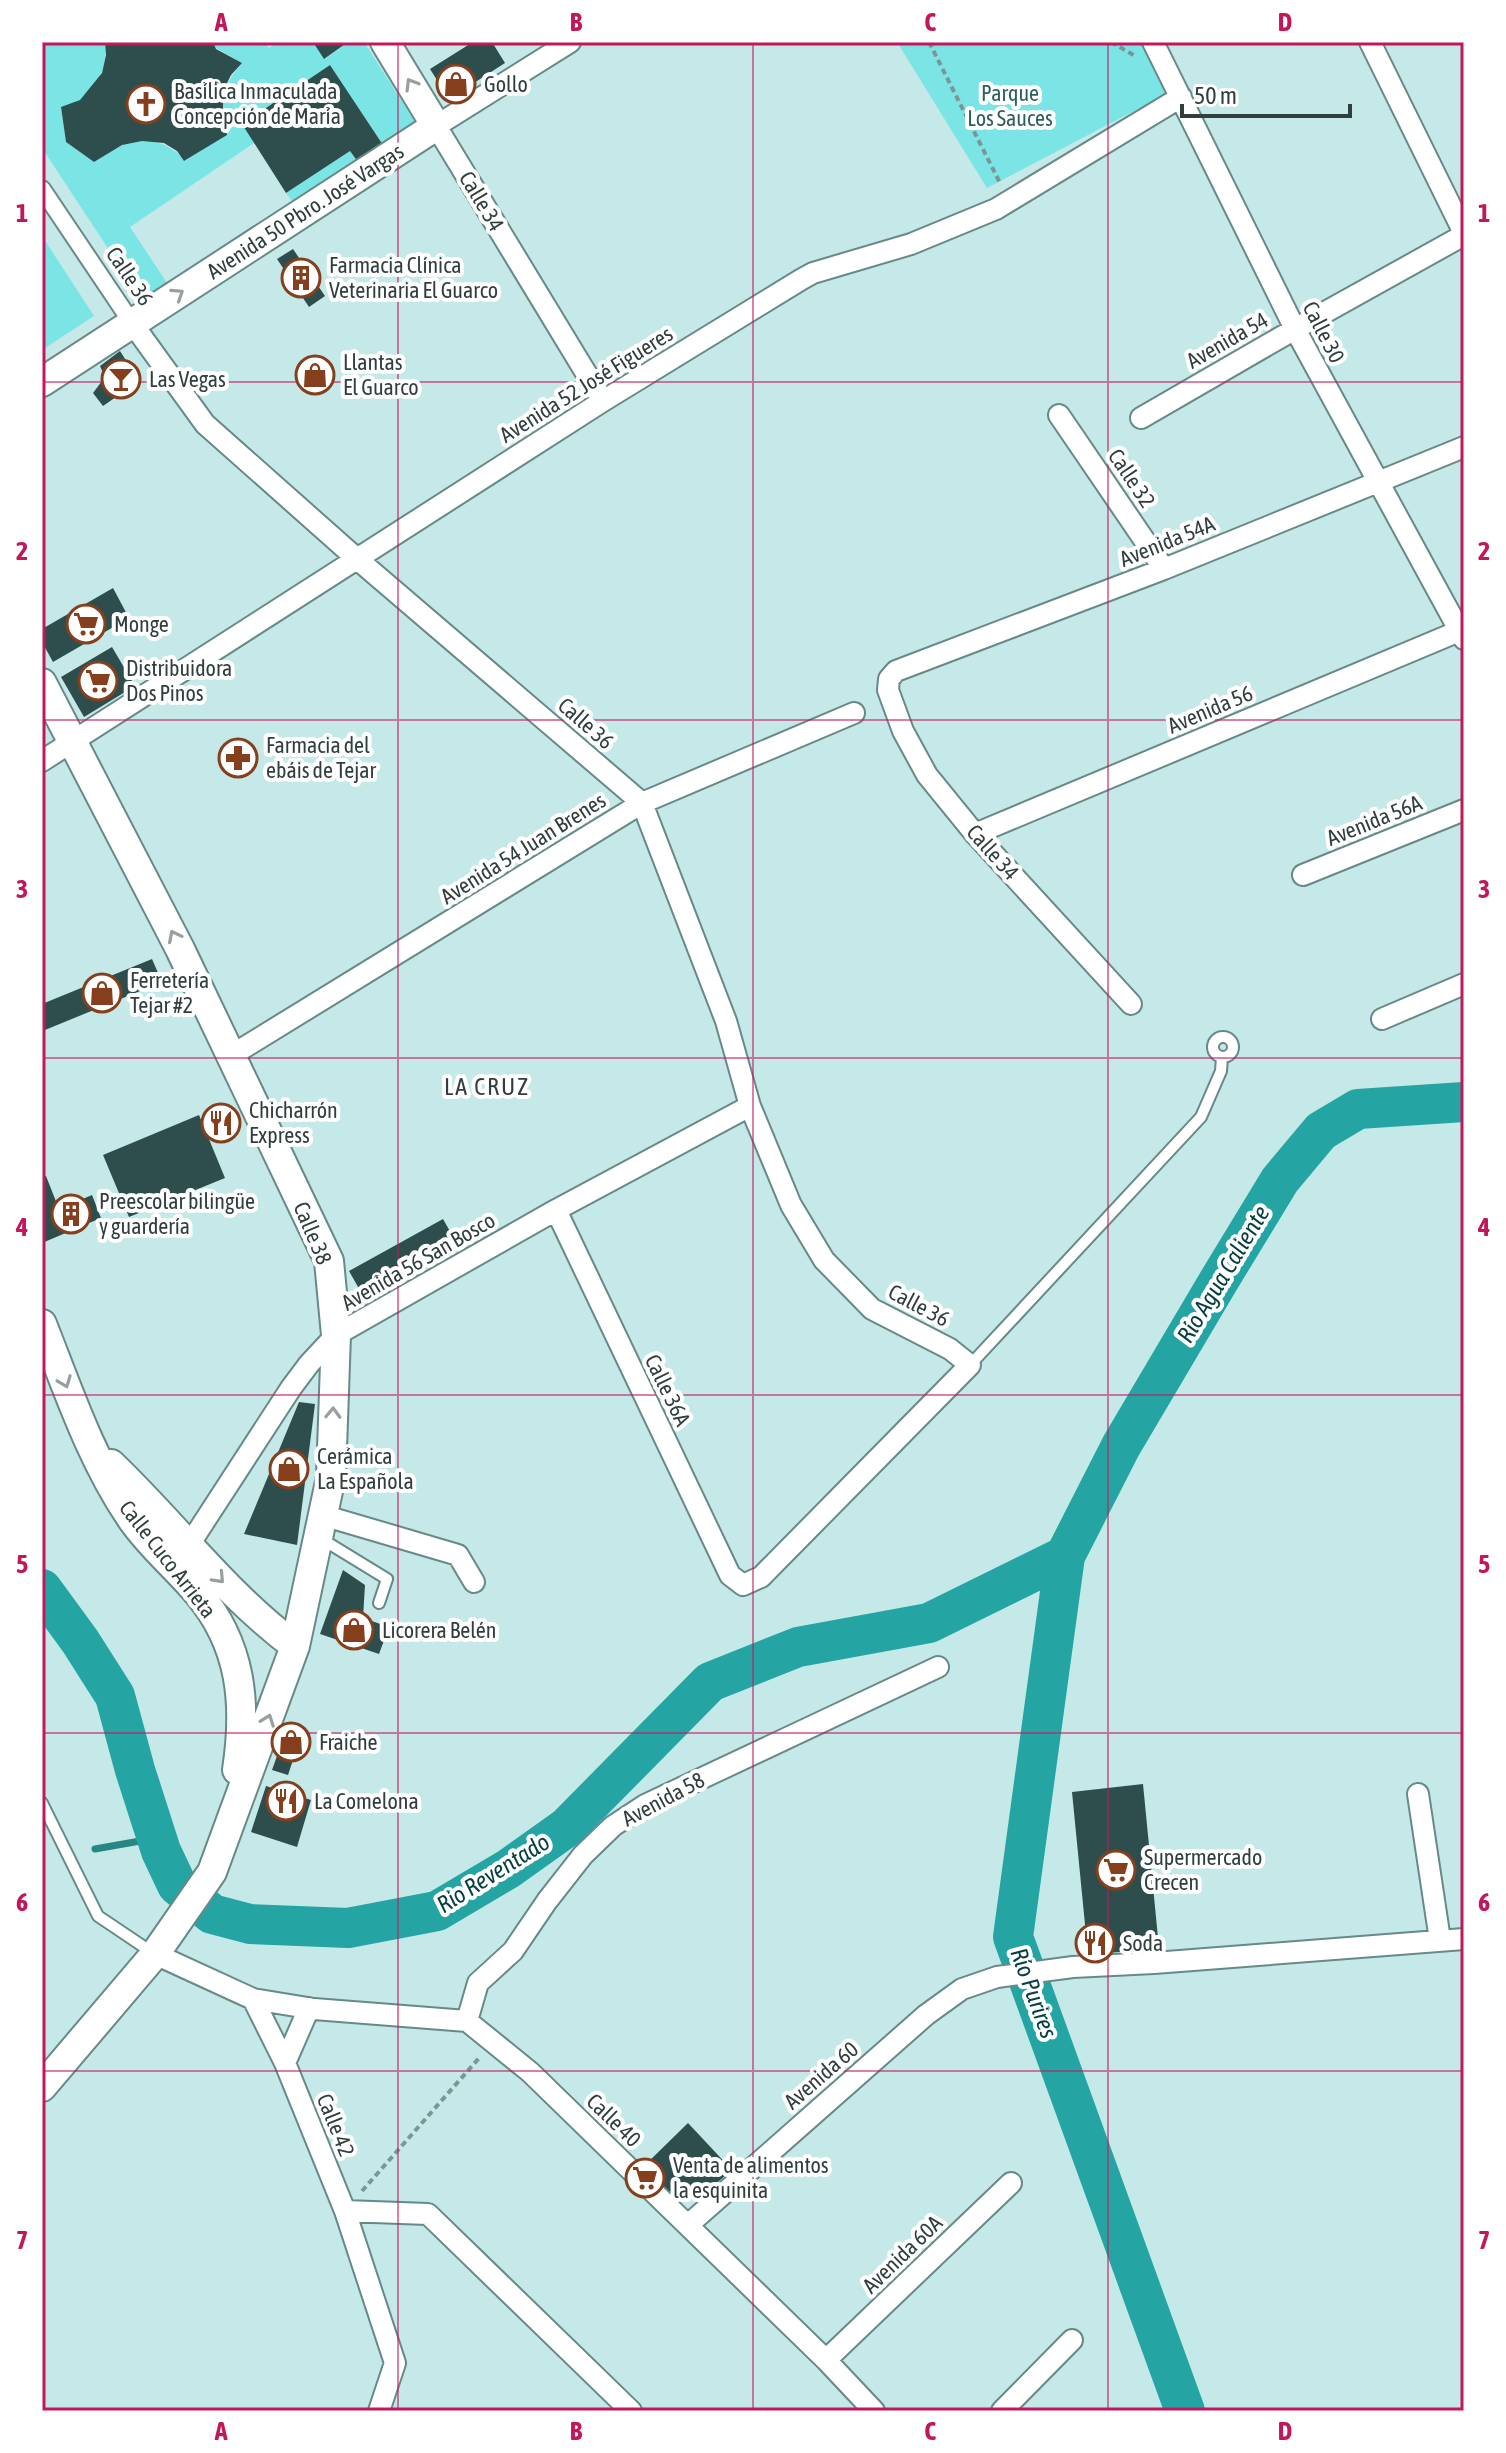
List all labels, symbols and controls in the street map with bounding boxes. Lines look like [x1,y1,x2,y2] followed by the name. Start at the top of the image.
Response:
[214,7,228,37] text: A
[570,7,583,37] text: B
[924,7,936,37] text: C
[1278,7,1292,37] text: D
[435,63,477,105] shop icon: Gollo
[1182,68,1350,118] scale bar
[484,71,528,97] place label: Gollo
[174,78,341,129] place label: Basílica Inmaculada Concepción de María
[405,78,420,93] one-way arrow
[967,80,1053,131] park label: Parque Los Sauces
[1194,82,1237,109] text: 50 m
[125,83,167,125] church icon: Basílica Inmaculada Concepción de María
[202,138,408,284] street label: Avenida 50 Pbro. José Vargas
[454,166,510,236] street label: Calle 34
[16,198,28,228] text: 1
[1478,198,1490,228] text: 1
[101,242,159,310] street label: Calle 36
[329,252,498,303] place label: Farmacia Clínica Veterinaria El Guarco
[280,257,322,299] building icon: Farmacia Clínica Veterinaria El Guarco
[169,288,184,303] one-way arrow
[1298,297,1350,367] street label: Calle 30
[1182,306,1272,374] street label: Avenida 54
[495,320,678,448] street label: Avenida 52 José Figueres
[343,349,419,400] place label: Llantas El Guarco
[294,354,336,396] shop icon: Llantas El Guarco
[100,358,142,400] bar icon: Las Vegas
[149,366,226,392] place label: Las Vegas
[1103,444,1161,512] street label: Calle 32
[1116,510,1219,572] street label: Avenida 54A
[16,536,28,566] text: 2
[1478,536,1490,566] text: 2
[65,603,107,645] supermarket icon: Monge
[114,611,169,637] place label: Monge
[126,655,232,706] place label: Distribuidora Dos Pinos
[77,660,119,702] supermarket icon: Distribuidora Dos Pinos
[1164,680,1256,738] street label: Avenida 56
[553,692,619,754] street label: Calle 36
[266,732,377,783] place label: Farmacia del ebáis de Tejar
[217,737,259,779] pharmacy icon: Farmacia del ebáis de Tejar
[436,787,610,909] street label: Avenida 54 Juan Brenes
[1323,789,1426,851] street label: Avenida 56A
[962,819,1024,885] street label: Calle 34
[16,874,28,904] text: 3
[1478,874,1490,904] text: 3
[168,930,183,945] one-way arrow
[130,967,209,1018] place label: Ferretería Tejar #2
[81,972,123,1014] shop icon: Ferretería Tejar #2
[444,1073,530,1100] district label: LA CRUZ
[249,1097,338,1148] place label: Chicharrón Express
[200,1102,242,1144] restaurant icon: Chicharrón Express
[99,1188,255,1239] place label: Preescolar bilingüe y guardería
[50,1193,92,1235] building icon: Preescolar bilingüe y guardería
[288,1198,338,1268] street label: Calle 38
[1171,1200,1275,1347] water label: Río Agua Caliente
[337,1207,499,1315] street label: Avenida 56 San Bosco
[15,1212,28,1242] text: 4
[1477,1212,1490,1242] text: 4
[884,1278,954,1332] street label: Calle 36
[640,1350,696,1430] street label: Calle 36A
[55,1374,72,1388] one-way arrow
[325,1406,342,1419] one-way arrow
[317,1443,414,1494] place label: Cerámica La Española
[268,1448,310,1490] shop icon: Cerámica La Española
[114,1495,222,1623] street label: Calle Cuco Arrieta
[16,1549,28,1579] text: 5
[1478,1549,1490,1579] text: 5
[210,1569,225,1583] one-way arrow
[333,1609,375,1651] shop icon: Licorera Belén
[382,1617,497,1643] place label: Licorera Belén
[258,1714,275,1728] one-way arrow
[270,1721,312,1763] shop icon: Fraiche
[319,1729,378,1755] place label: Fraiche
[617,1766,709,1832] street label: Avenida 58
[265,1780,307,1822] restaurant icon: La Comelona
[314,1788,419,1814] place label: La Comelona
[432,1828,554,1918] water label: Rio Reventado
[1144,1844,1262,1895] place label: Supermercado Crecen
[1095,1849,1137,1891] supermarket icon: Supermercado Crecen
[16,1887,28,1917] text: 6
[1478,1887,1490,1917] text: 6
[1074,1922,1116,1964] restaurant icon: Soda
[1123,1930,1163,1956] place label: Soda
[1005,1944,1063,2042] water label: Río Purires
[779,2036,863,2114] street label: Avenida 60
[581,2088,647,2152] street label: Calle 40
[312,2090,360,2160] street label: Calle 42
[673,2152,829,2203] place label: Venta de alimentos la esquinita
[624,2157,666,2199] supermarket icon: Venta de alimentos la esquinita
[857,2210,947,2298] street label: Avenida 60A
[16,2225,28,2255] text: 7
[1478,2225,1490,2255] text: 7
[214,2416,228,2446] text: A
[570,2416,583,2446] text: B
[924,2416,936,2446] text: C
[1278,2416,1292,2446] text: D

